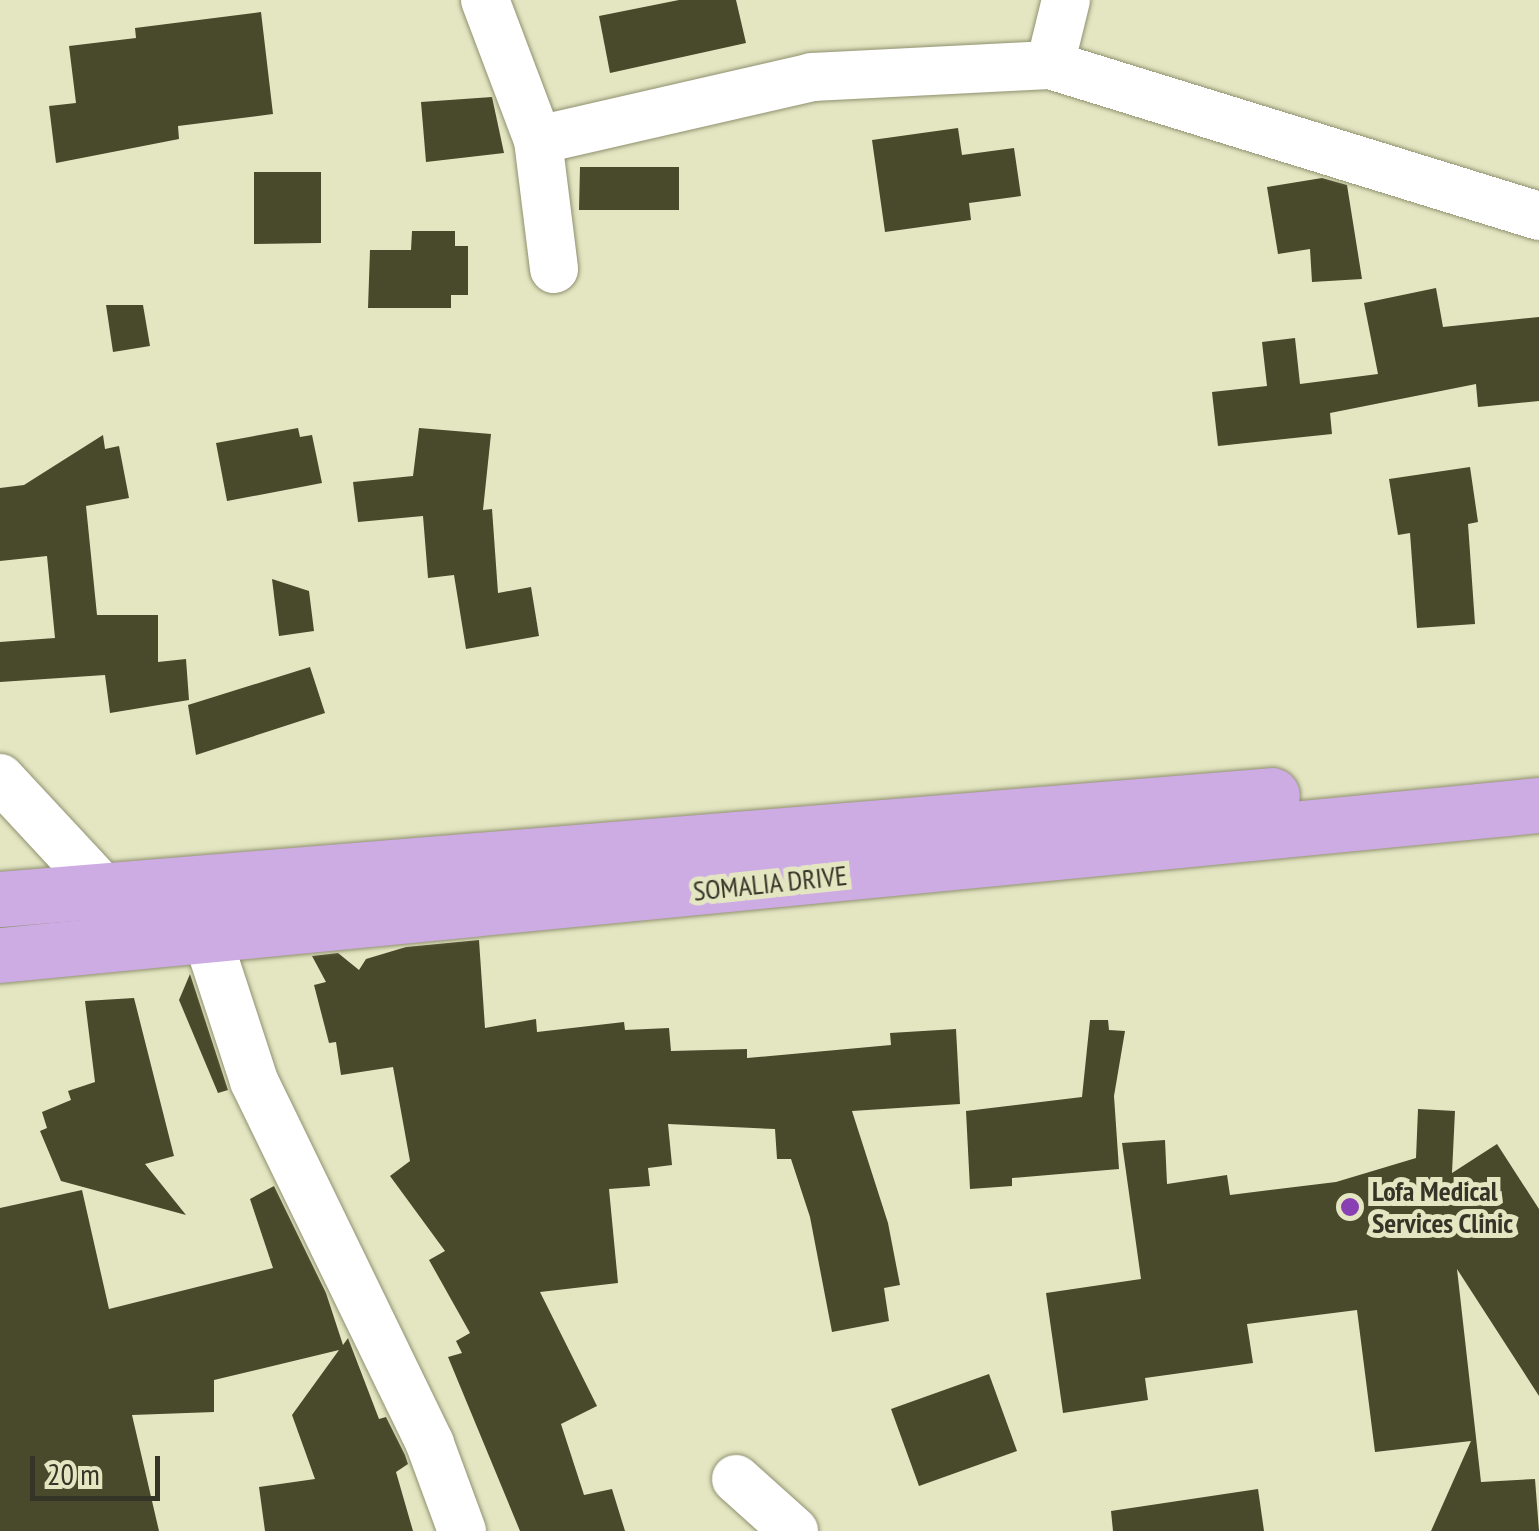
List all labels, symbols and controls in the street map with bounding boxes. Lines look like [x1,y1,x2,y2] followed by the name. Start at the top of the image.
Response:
[691,858,849,908] street label: SOMALIA DRIVE
[1372,1174,1513,1240] place label: Lofa Medical Services Clinic
[1337,1194,1363,1220] marker: Lofa Medical Services Clinic
[35,1436,165,1498] scale bar
[47,1454,100,1493] text: 20 m

